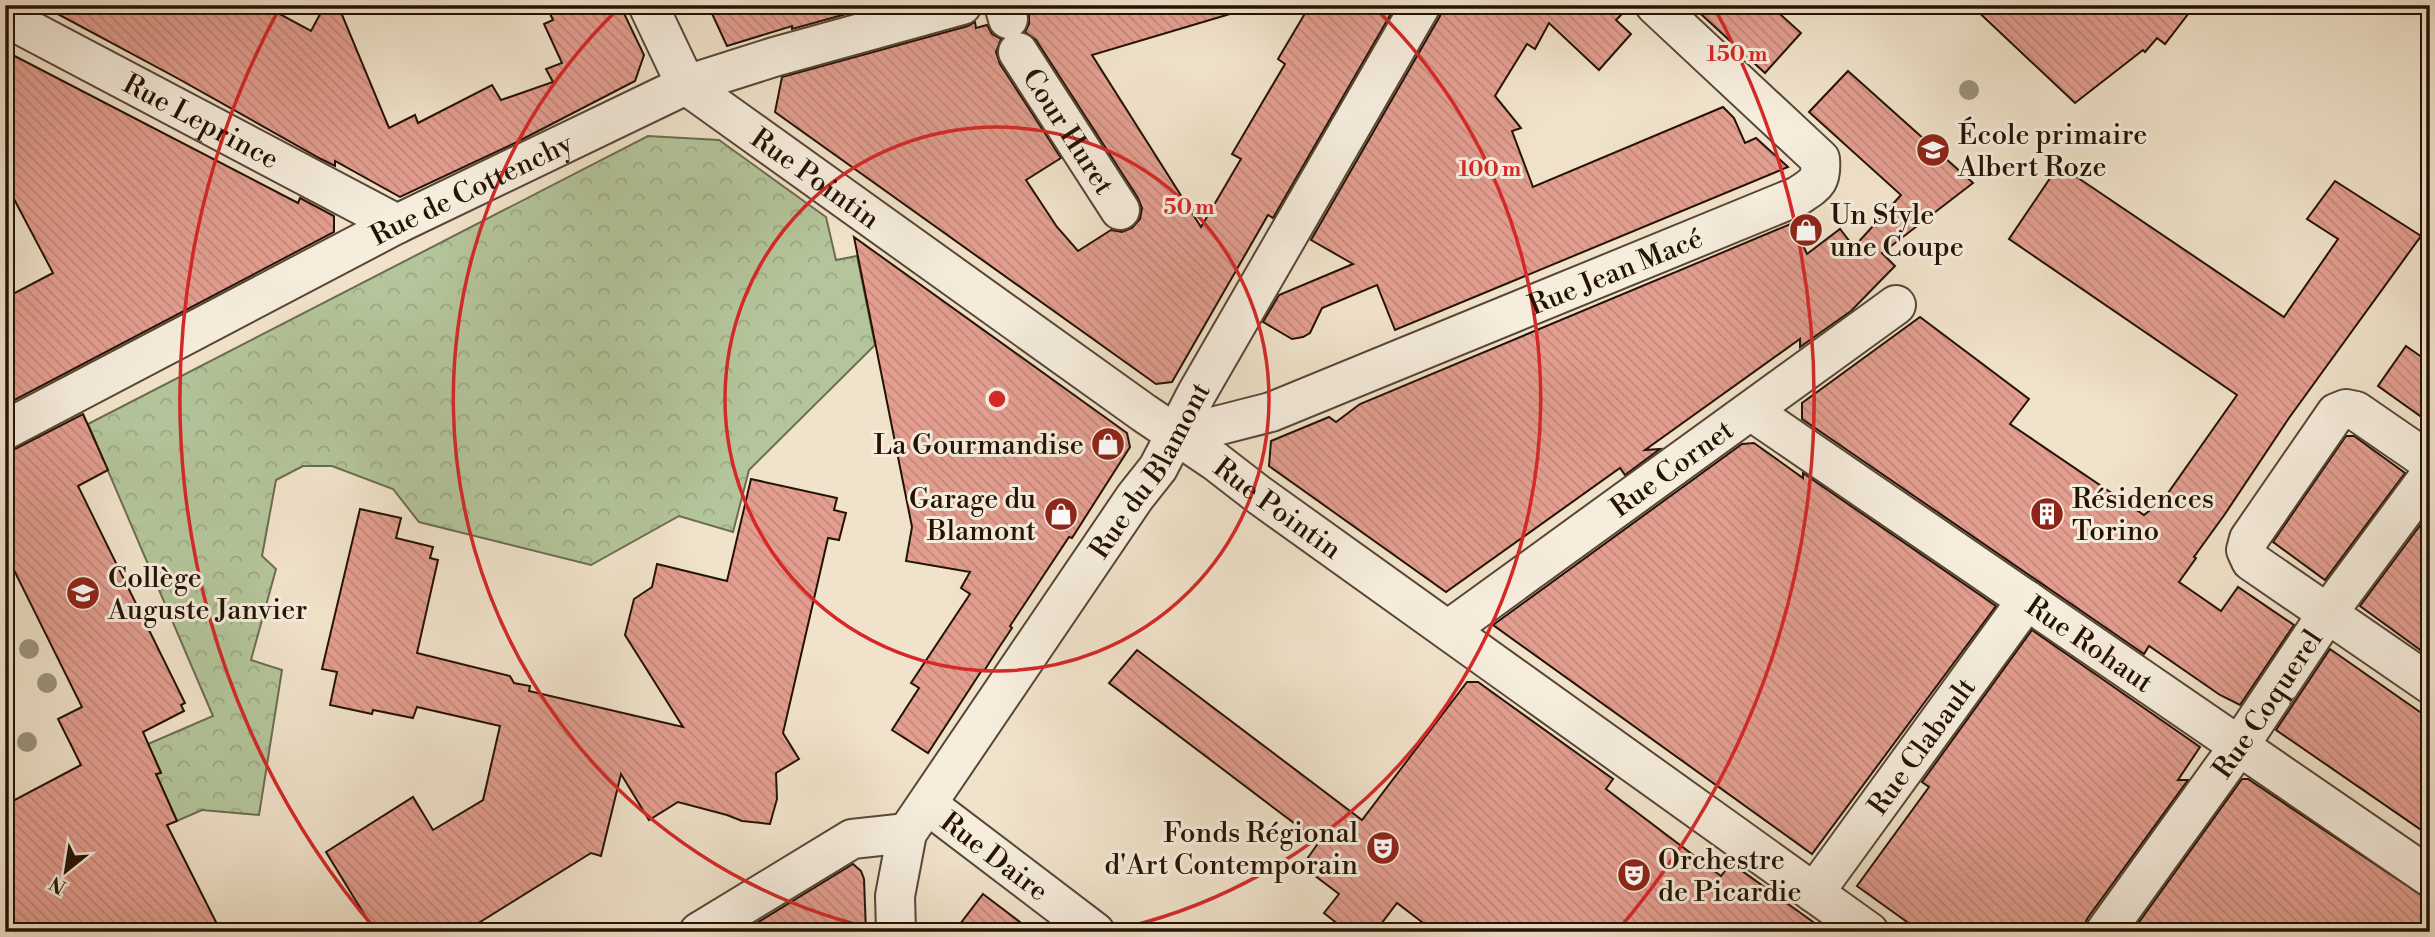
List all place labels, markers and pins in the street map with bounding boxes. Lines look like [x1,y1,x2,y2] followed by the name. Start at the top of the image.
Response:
[1957,116,2147,185] place label: École primaire Albert Roze
[1914,131,1952,169] school or university icon: École primaire Albert Roze
[1830,198,1964,265] place label: Un Style une Coupe
[1787,211,1825,249] shop icon: Un Style une Coupe
[985,387,1009,411] centre of rings
[1089,425,1127,463] shop icon: La Gourmandise
[874,428,1084,463] place label: La Gourmandise
[909,482,1036,549] place label: Garage du Blamont
[2072,482,2214,549] place label: Résidences Torino
[1042,495,1080,533] shop icon: Garage du Blamont
[2028,495,2066,533] building icon: Résidences Torino
[107,561,307,628] place label: Collège Auguste Janvier
[64,574,102,612] school or university icon: Collège Auguste Janvier
[1104,816,1358,883] place label: Fonds Régional d'Art Contemporain
[1364,829,1402,867] theatre icon: Fonds Régional d'Art Contemporain
[1658,843,1802,910] place label: Orchestre de Picardie
[1615,856,1653,894] theatre icon: Orchestre de Picardie

